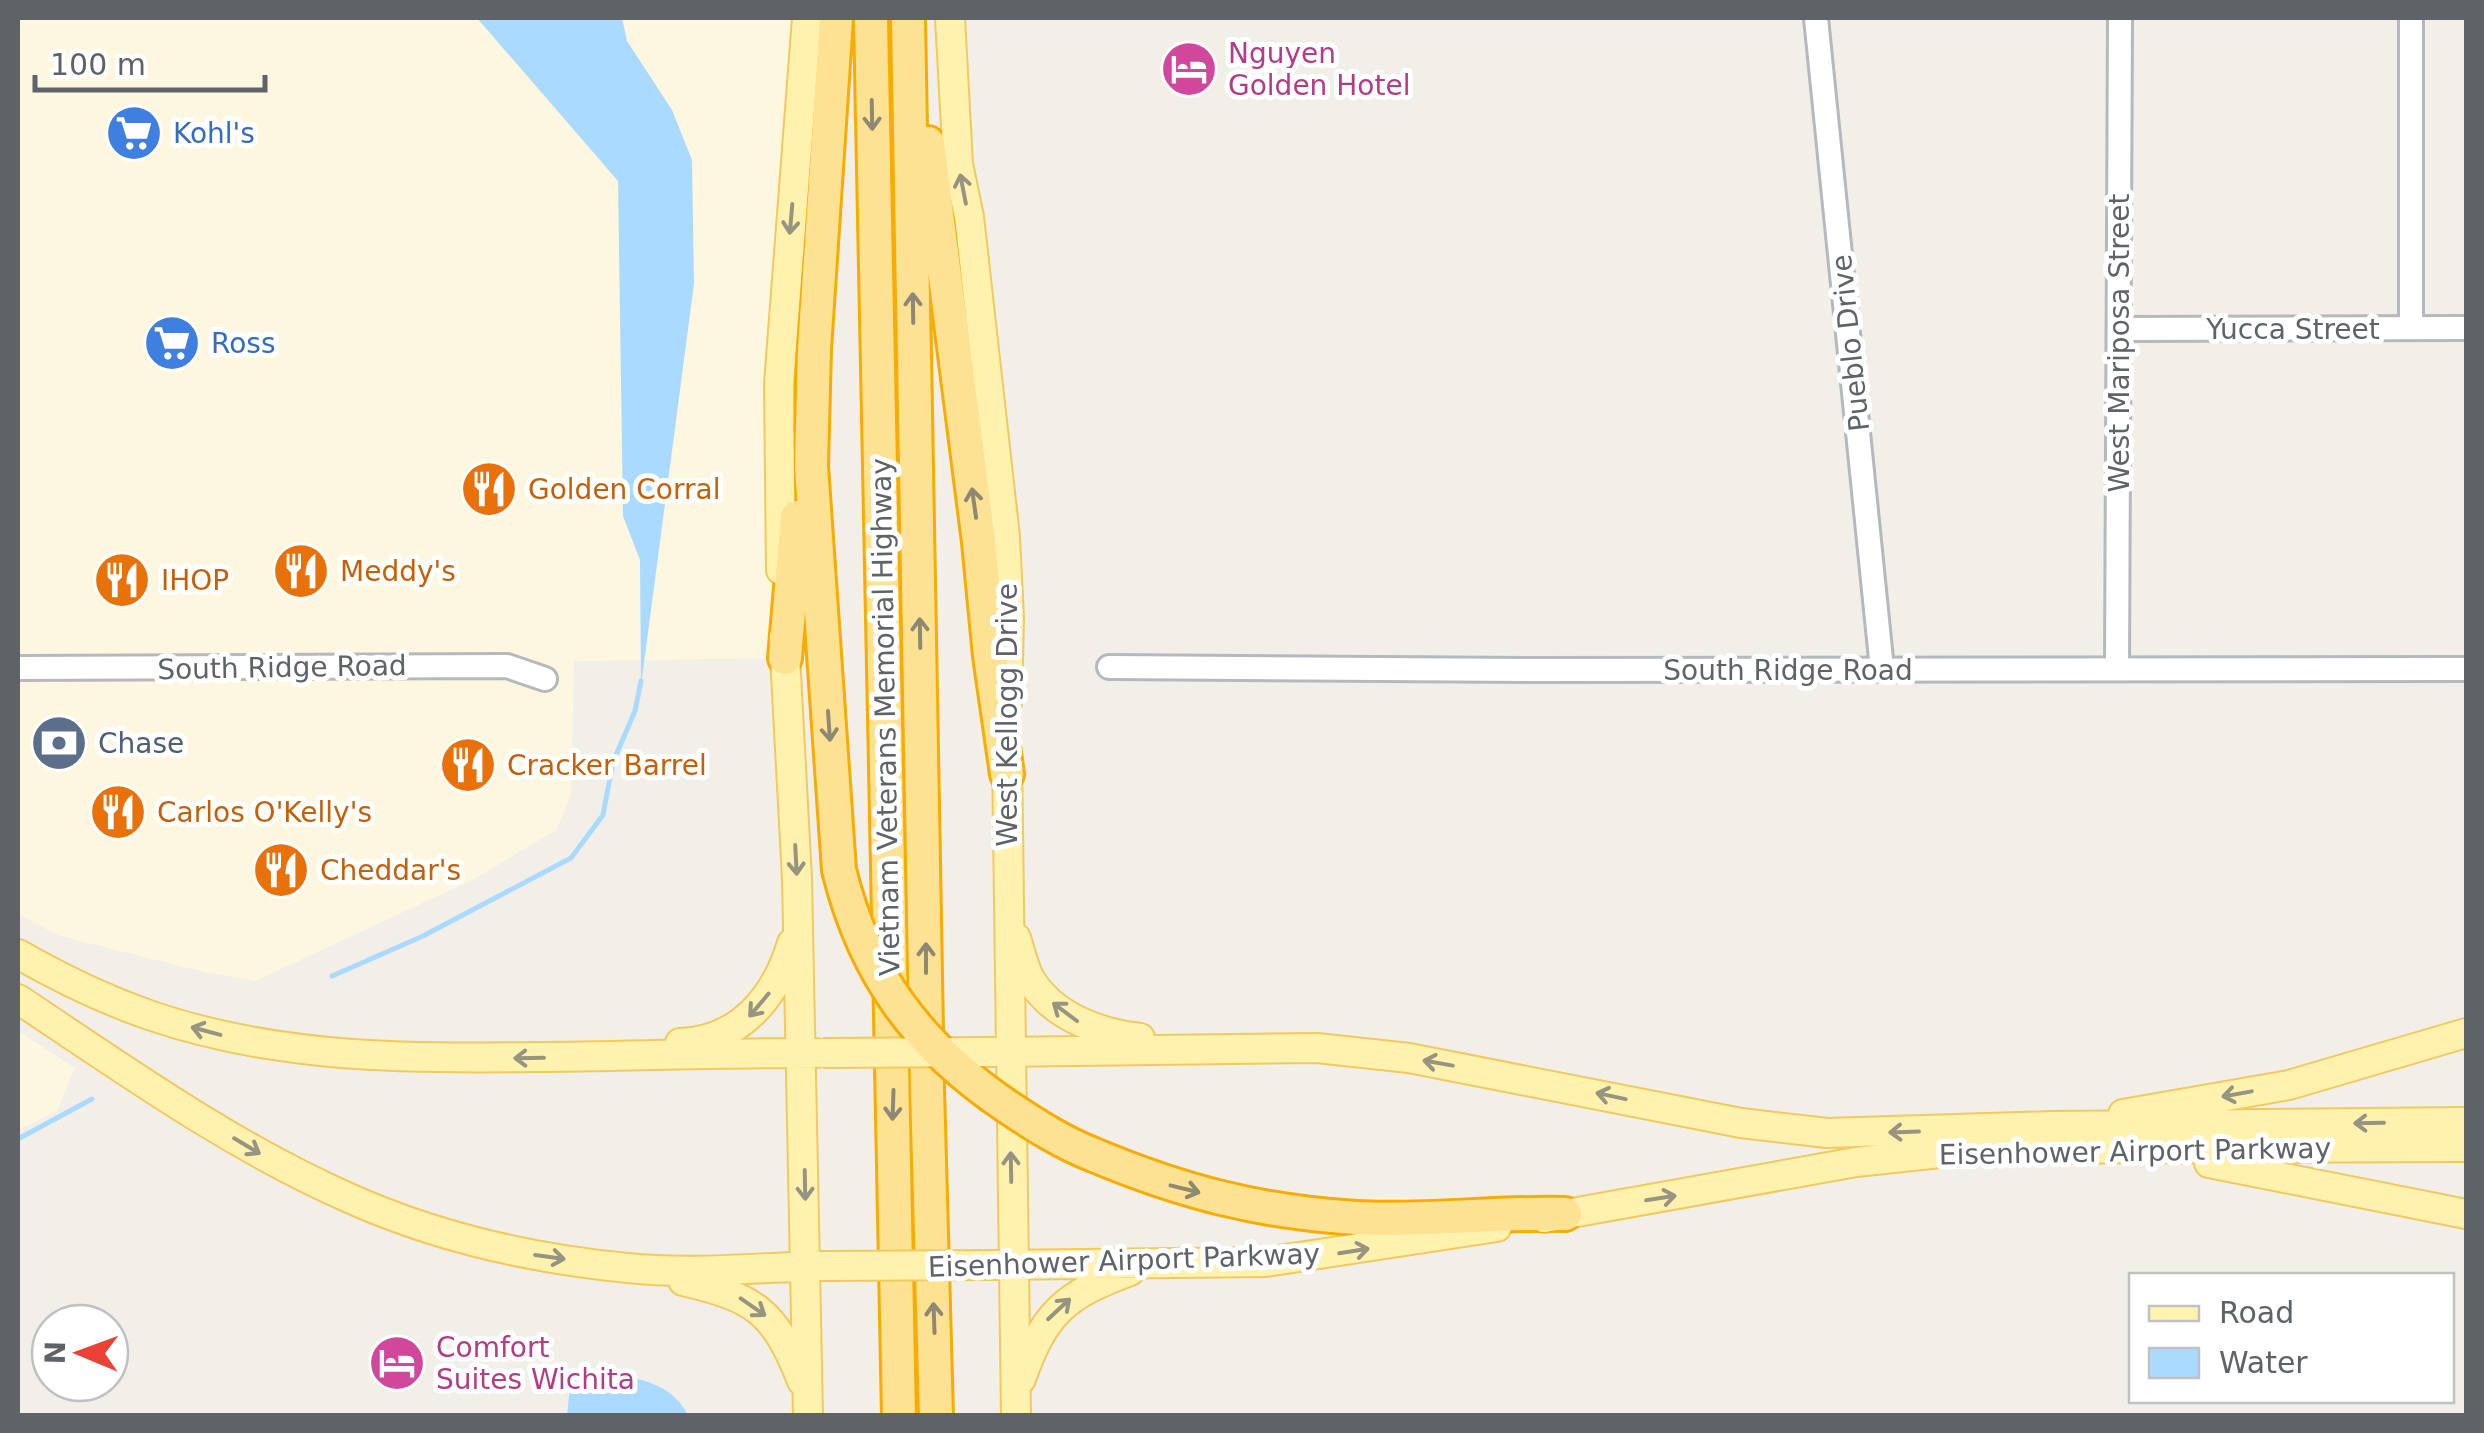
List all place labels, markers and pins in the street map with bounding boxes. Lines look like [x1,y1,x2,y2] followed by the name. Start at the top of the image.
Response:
[1228,37,1410,102] place label: Nguyen Golden Hotel
[1159,39,1219,99] hotel icon: Nguyen Golden Hotel
[104,103,164,163] supermarket icon: Kohl's
[173,117,255,150] place label: Kohl's
[142,313,202,373] supermarket icon: Ross
[211,327,276,360] place label: Ross
[459,459,519,519] restaurant icon: Golden Corral
[528,473,720,506] place label: Golden Corral
[271,541,331,601] restaurant icon: Meddy's
[92,550,152,610] restaurant icon: IHOP
[340,555,456,588] place label: Meddy's
[161,564,229,597] place label: IHOP
[29,713,89,773] bank icon: Chase
[98,727,184,760] place label: Chase
[438,735,498,795] restaurant icon: Cracker Barrel
[507,749,707,782] place label: Cracker Barrel
[88,782,148,842] restaurant icon: Carlos O'Kelly's
[157,796,372,829] place label: Carlos O'Kelly's
[251,840,311,900] restaurant icon: Cheddar's
[320,854,461,887] place label: Cheddar's
[436,1331,635,1396] place label: Comfort Suites Wichita
[367,1333,427,1393] hotel icon: Comfort Suites Wichita

